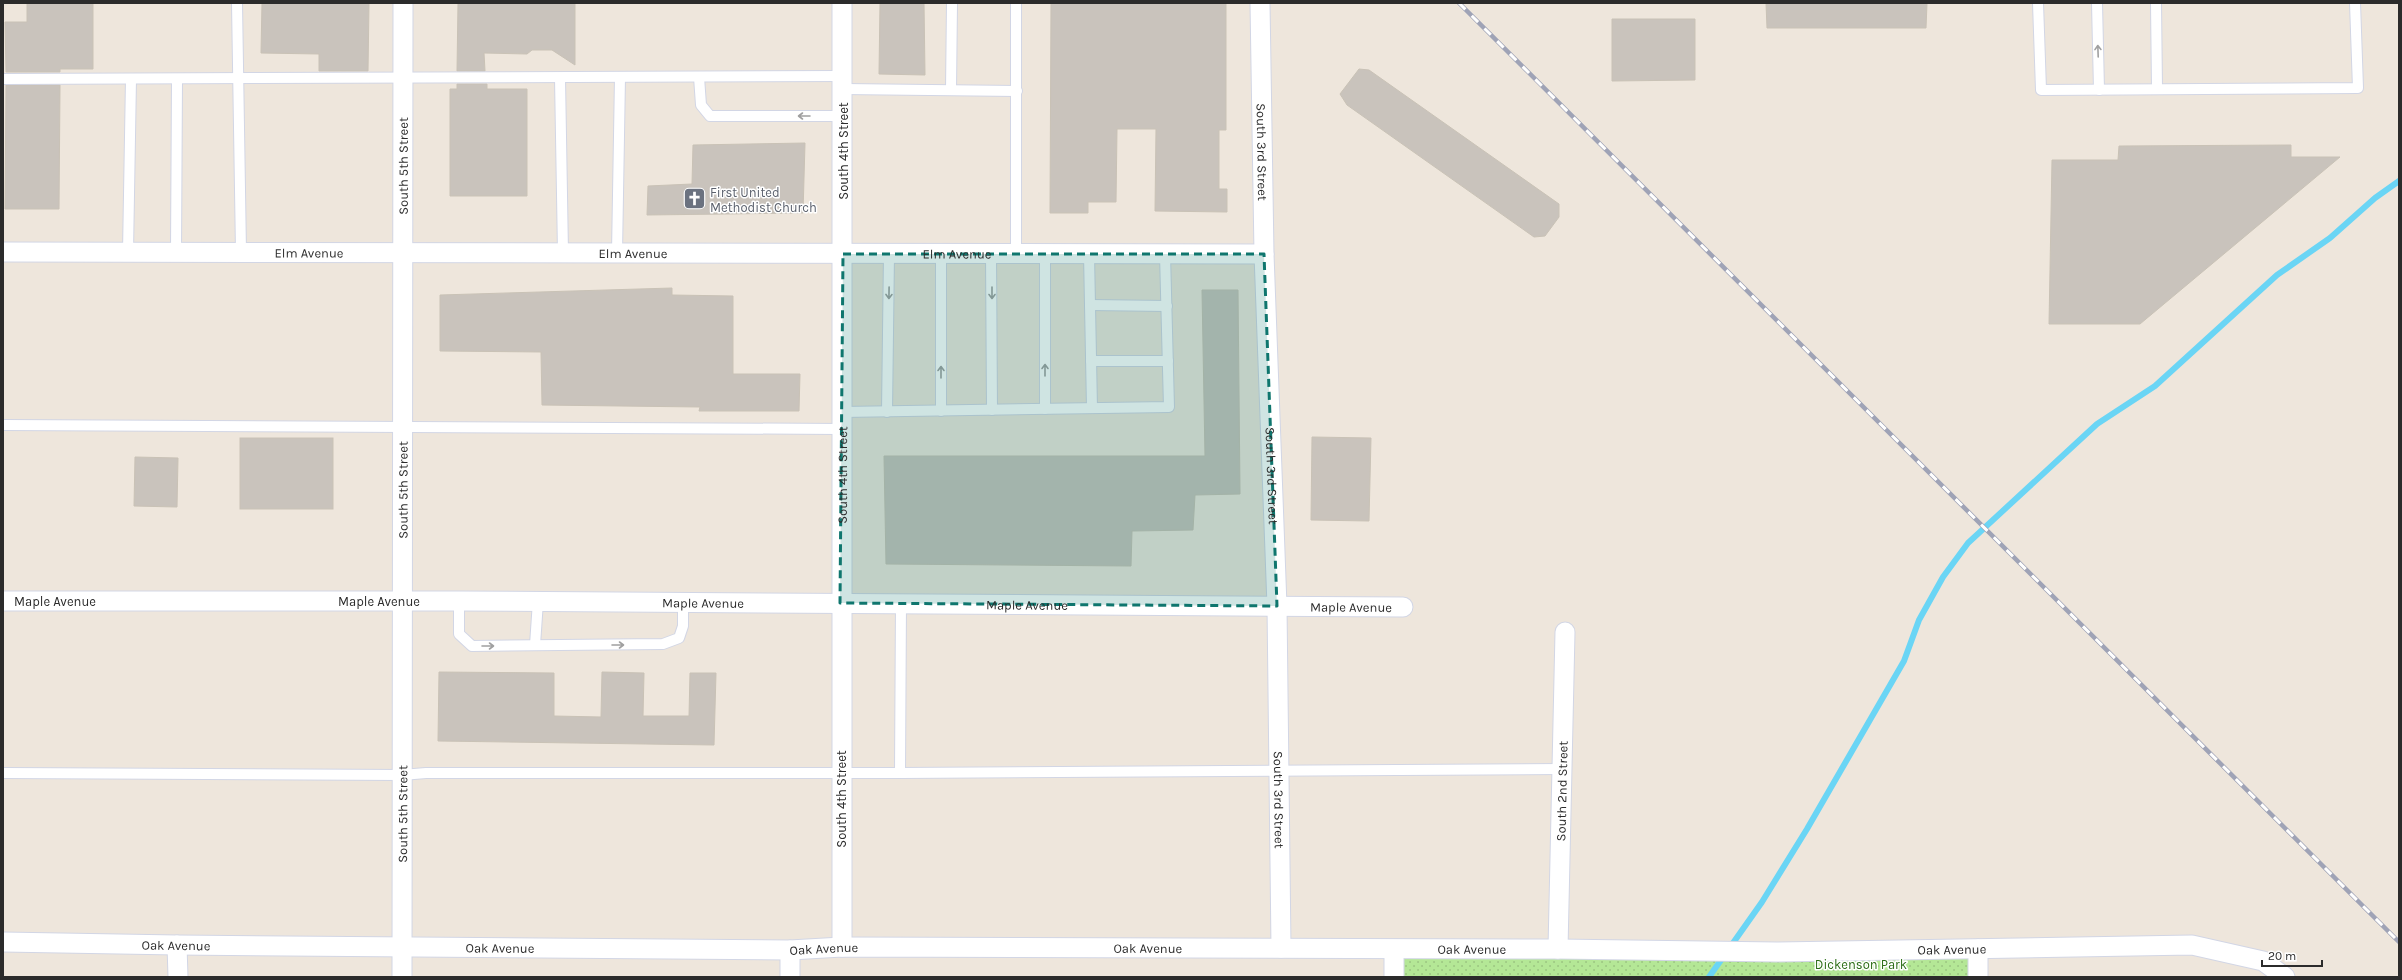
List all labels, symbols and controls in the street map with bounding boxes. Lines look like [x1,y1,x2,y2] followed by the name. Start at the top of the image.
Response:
[2094,45,2102,58] one-way arrow
[836,102,851,200] street label: South 4th Street
[1254,103,1270,201] street label: South 3rd Street
[798,112,811,120] one-way arrow
[396,117,411,215] street label: South 5th Street
[710,185,817,215] place label: First United Methodist Church
[681,186,707,212] church icon: First United Methodist Church
[274,245,344,261] street label: Elm Avenue
[598,246,668,261] street label: Elm Avenue
[922,246,992,262] street label: Elm Avenue
[885,286,893,299] one-way arrow
[988,286,996,299] one-way arrow
[1041,364,1049,377] one-way arrow
[937,366,945,379] one-way arrow
[835,426,850,524] street label: South 4th Street
[1262,427,1281,525] street label: South 3rd Street
[395,441,411,539] street label: South 5th Street
[14,594,96,609] street label: Maple Avenue
[338,594,420,609] street label: Maple Avenue
[662,595,744,611] street label: Maple Avenue
[986,597,1068,613] street label: Maple Avenue
[1310,599,1392,615] street label: Maple Avenue
[611,641,624,649] one-way arrow
[481,642,494,650] one-way arrow
[1553,740,1571,842] street label: South 2nd Street
[834,750,849,848] street label: South 4th Street
[1271,751,1287,849] street label: South 3rd Street
[395,765,410,863] street label: South 5th Street
[141,937,211,953] street label: Oak Avenue
[465,940,535,956] street label: Oak Avenue
[789,940,859,958] street label: Oak Avenue
[1113,941,1183,956] street label: Oak Avenue
[1917,941,1987,958] street label: Oak Avenue
[1437,942,1507,957] street label: Oak Avenue
[2262,942,2322,968] scale bar
[2268,949,2296,963] text: 20 m
[1815,957,1907,972] park label: Dickenson Park

